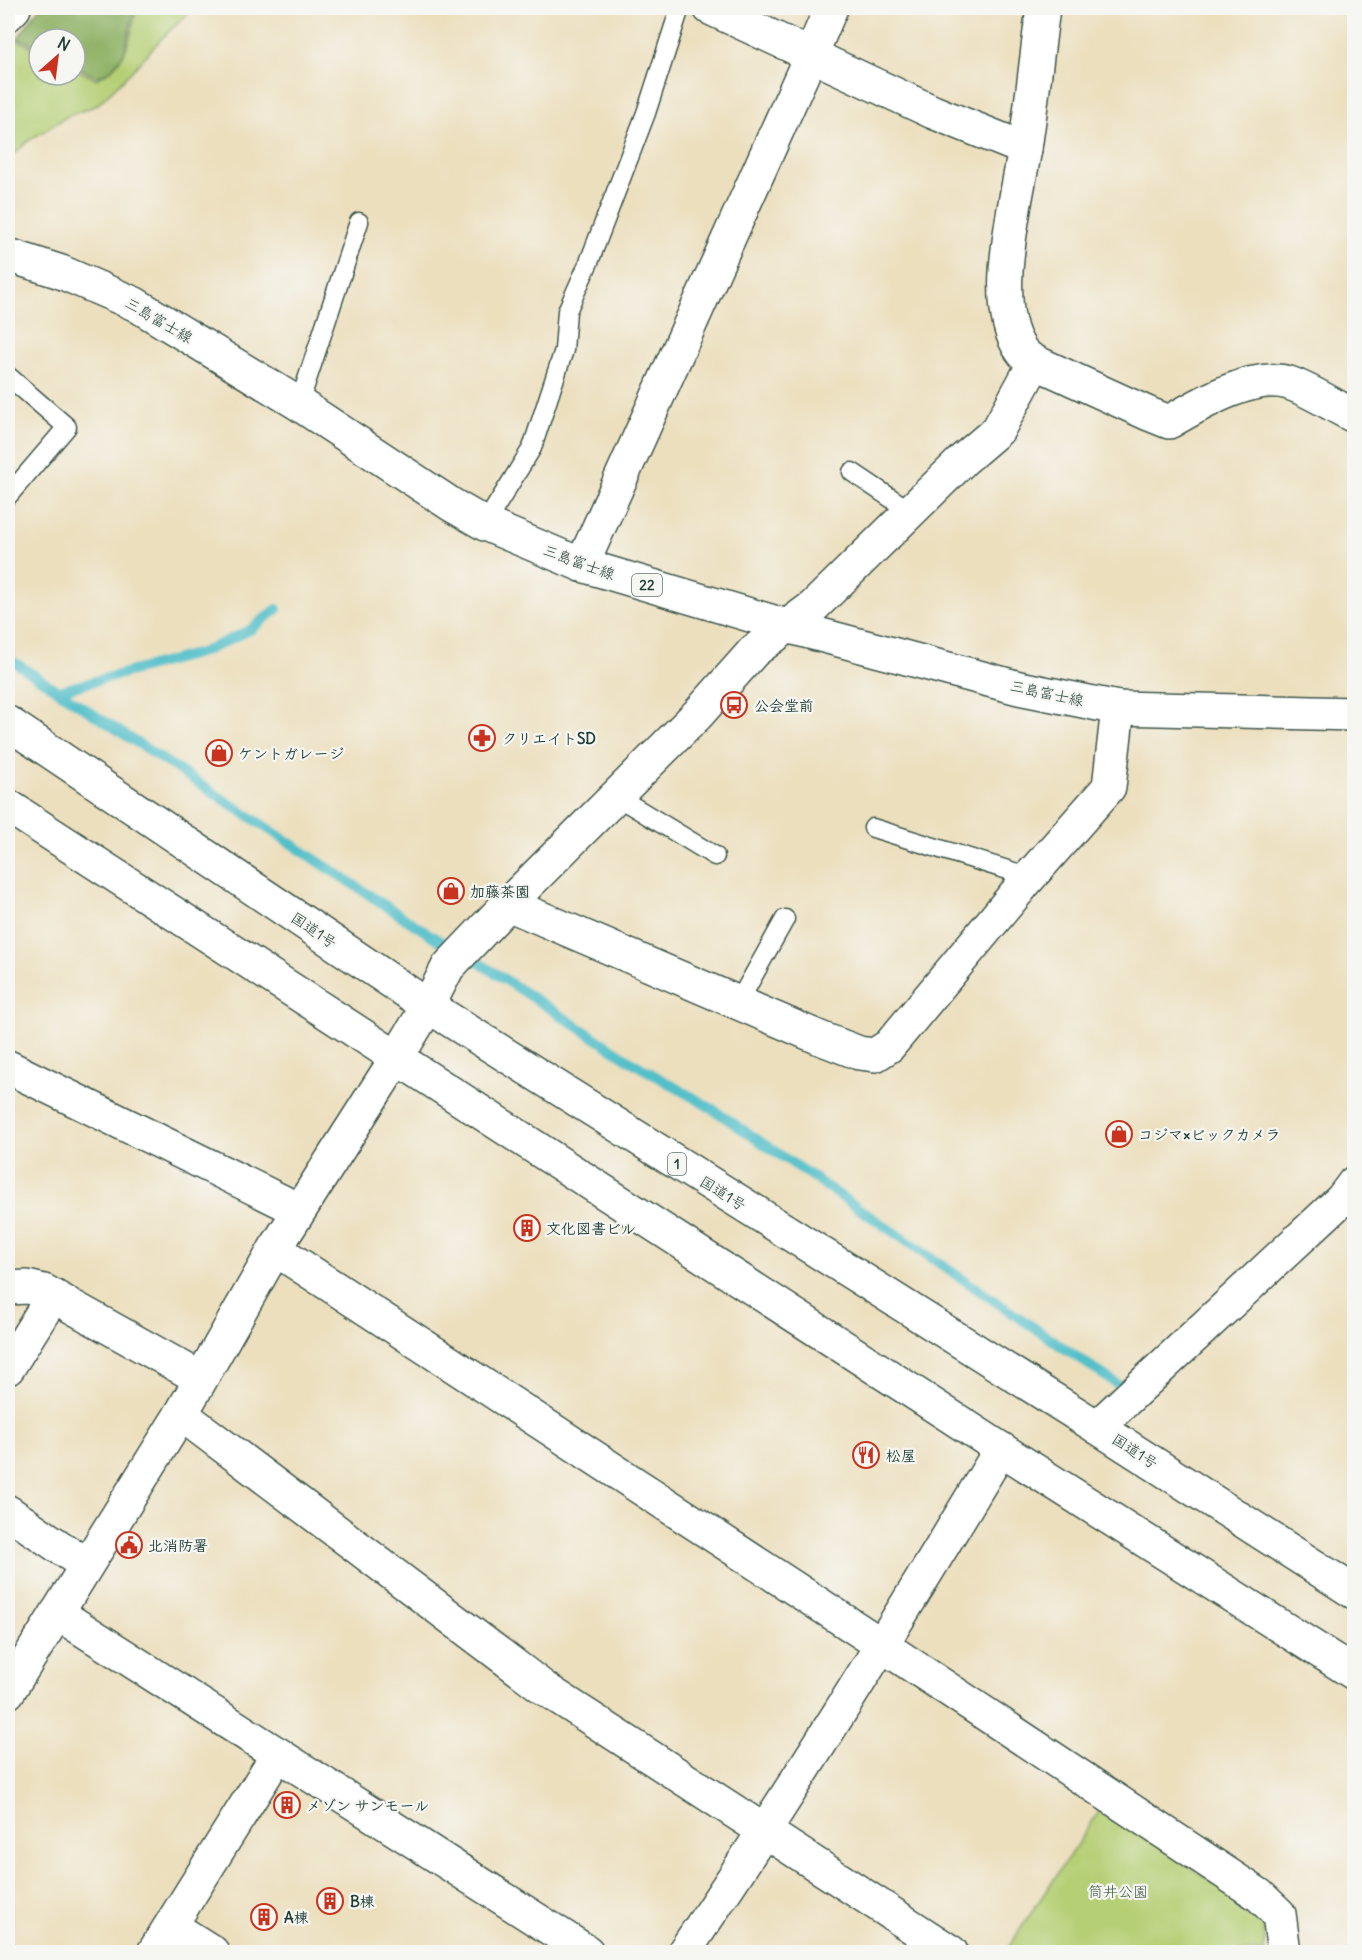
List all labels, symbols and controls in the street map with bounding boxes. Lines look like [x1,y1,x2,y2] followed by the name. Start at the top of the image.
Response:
[27,27,87,87] north arrow
[54,32,74,55] text: N
[122,293,196,347] street label: 三島富士線
[541,540,617,584] street label: 三島富士線
[632,574,662,596] road number: 22
[1008,676,1086,710] street label: 三島富士線
[719,690,749,720] bus stop icon: 公会堂前
[754,696,814,715] place label: 公会堂前
[467,723,497,753] pharmacy icon: クリエイトSD
[502,729,596,748] place label: クリエイトSD
[204,738,234,768] shop icon: ケントガレージ
[238,744,344,763] place label: ケントガレージ
[436,876,466,906] shop icon: 加藤茶園
[470,882,530,901] place label: 加藤茶園
[288,908,340,952] street label: 国道1号
[1104,1119,1134,1149] shop icon: コジマ×ビックカメラ
[1138,1125,1281,1144] place label: コジマ×ビックカメラ
[668,1153,686,1175] road number: 1
[696,1171,750,1215] street label: 国道1号
[512,1213,542,1243] building icon: 文化図書ビル
[546,1219,636,1238] place label: 文化図書ビル
[1108,1429,1162,1473] street label: 国道1号
[851,1440,881,1470] restaurant icon: 松屋
[886,1446,916,1465] place label: 松屋
[114,1530,144,1560] public building icon: 北消防署
[148,1536,208,1555] place label: 北消防署
[272,1790,302,1820] building icon: メゾン サンモール
[306,1796,429,1815] place label: メゾン サンモール
[1088,1882,1148,1901] park label: 筒井公園
[315,1886,345,1916] building icon: B棟
[350,1892,375,1911] place label: B棟
[249,1902,279,1932] building icon: A棟
[284,1908,309,1927] place label: A棟

